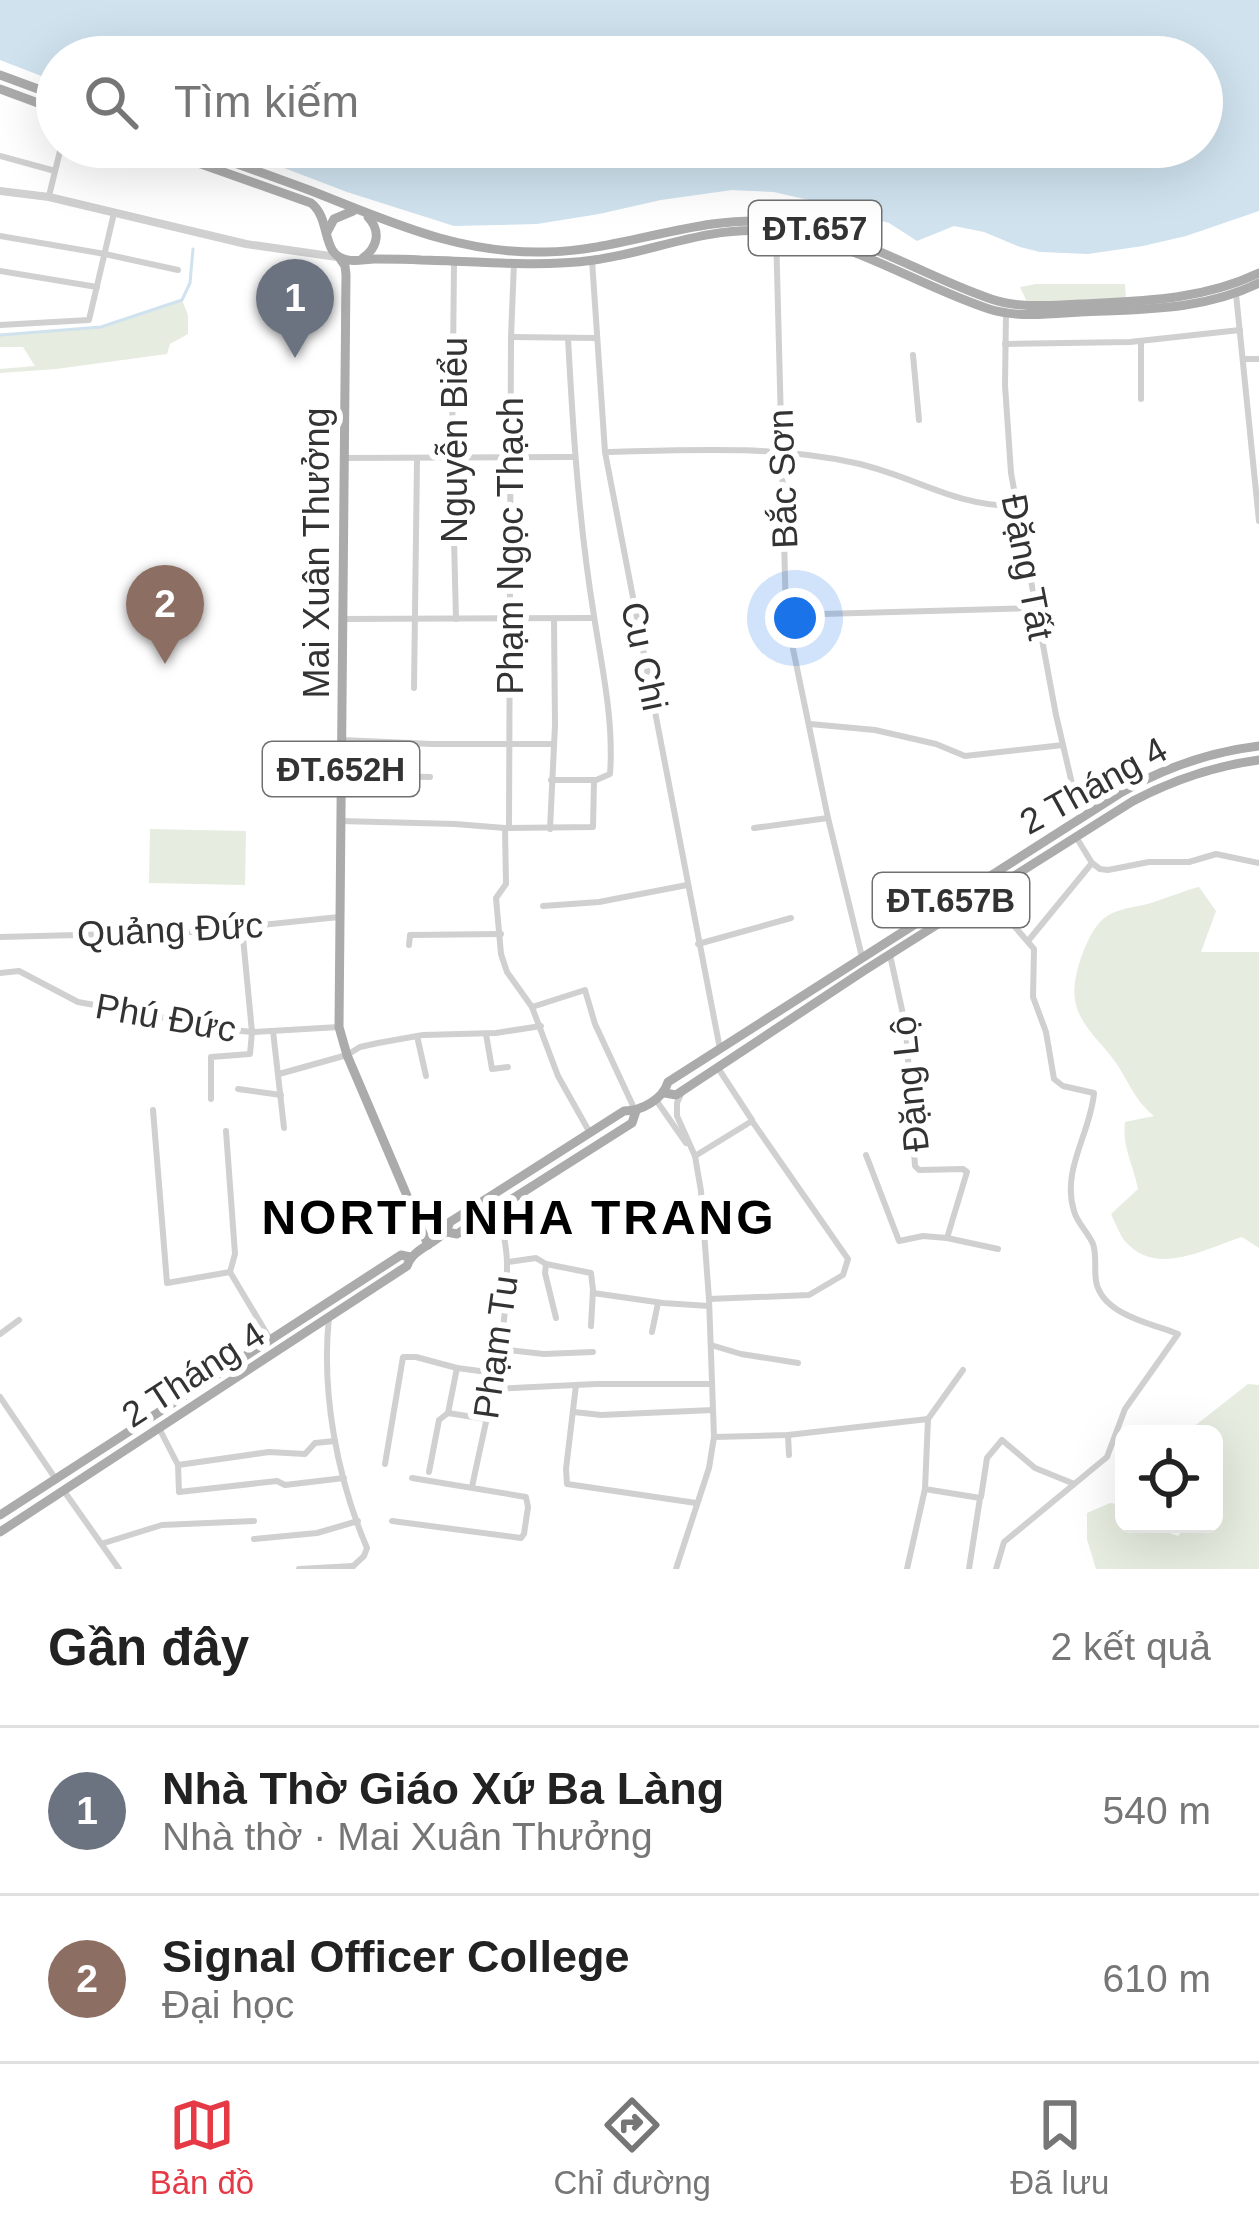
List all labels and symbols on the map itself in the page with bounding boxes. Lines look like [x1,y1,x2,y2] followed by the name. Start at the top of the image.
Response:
[749,201,881,255] road number: ĐT.657
[256,259,334,358] pin: 1
[434,337,475,543] street label: Nguyễn Biểu
[490,397,531,695] street label: Phạm Ngọc Thạch
[296,407,337,699] street label: Mai Xuân Thưởng
[760,408,805,549] street label: Bắc Sơn
[993,491,1062,643] street label: Đặng Tất
[126,565,204,664] pin: 2
[765,588,825,648] your location
[613,598,676,714] street label: Cu Chi
[1013,728,1174,843] street label: 2 Tháng 4
[263,742,419,796] road number: ĐT.652H
[873,873,1029,927] road number: ĐT.657B
[76,904,264,955] street label: Quảng Đức
[92,985,239,1050] street label: Phú Đức
[882,1014,937,1154] street label: Đặng Lộ
[261,1191,777,1244] district label: NORTH NHA TRANG
[465,1273,526,1421] street label: Phạm Tu
[114,1313,272,1436] street label: 2 Tháng 4

